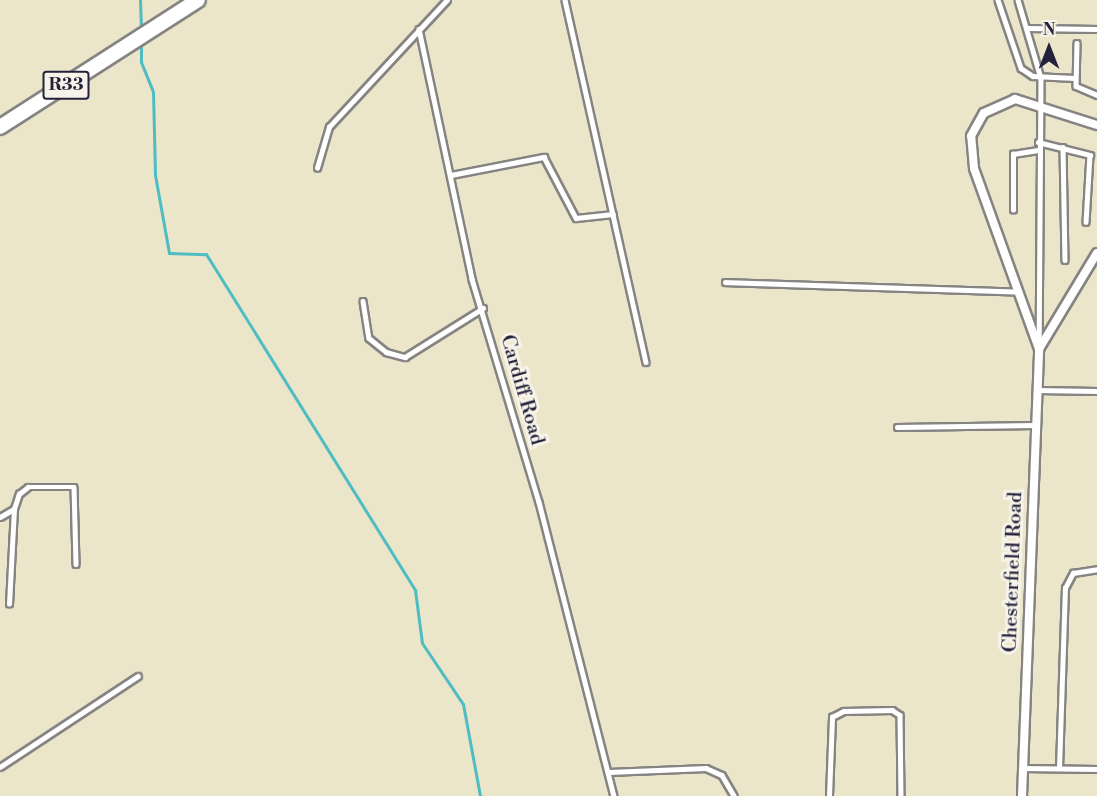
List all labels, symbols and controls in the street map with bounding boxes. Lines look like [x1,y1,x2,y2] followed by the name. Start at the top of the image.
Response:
[1019,18,1079,78] north arrow
[1043,20,1055,40] text: N
[42,70,90,100] road number: R33
[495,332,549,448] street label: Cardiff Road
[998,491,1028,653] street label: Chesterfield Road

